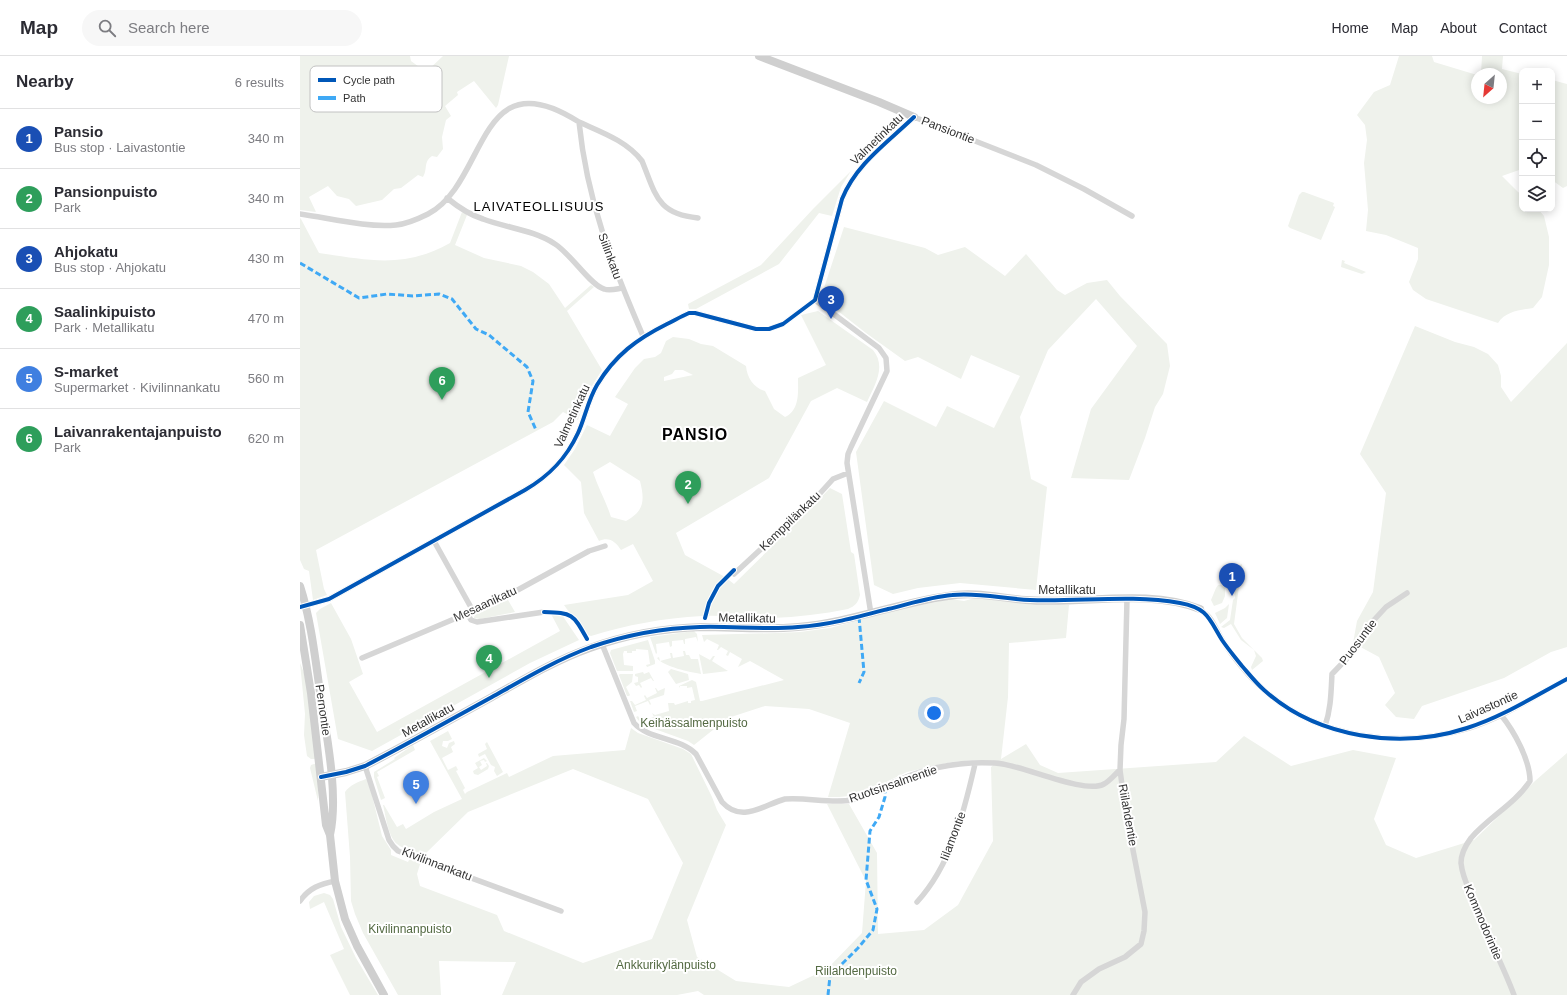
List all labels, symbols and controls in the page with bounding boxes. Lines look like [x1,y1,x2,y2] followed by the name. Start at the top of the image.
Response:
[82,10,362,46] search box
[20,17,58,38] text: Map
[96,17,118,39] icon: search
[128,19,210,36] text: Search here
[1332,20,1369,36] text: Home
[1391,20,1418,36] text: Map
[1440,20,1477,36] text: About
[1499,20,1547,36] text: Contact
[310,66,442,112] legend
[1471,68,1507,104] north arrow
[1519,68,1555,212] map controls
[1519,68,1555,104] button: +
[16,72,74,91] text: Nearby
[343,74,395,86] text: Cycle path
[235,75,284,90] text: 6 results
[343,92,366,104] text: Path
[1519,104,1555,140] button: −
[848,110,906,168] street label: Valmetinkatu
[919,113,977,147] street label: Pansiontie
[54,123,103,140] text: Pansio
[25,131,33,146] text: 1
[248,131,284,146] text: 340 m
[54,140,186,155] text: Bus stop · Laivastontie
[1519,140,1555,176] button: locate
[1519,176,1555,212] button: layers
[54,183,157,200] text: Pansionpuisto
[25,191,33,206] text: 2
[248,191,284,206] text: 340 m
[474,199,604,214] district label: LAIVATEOLLISUUS
[54,200,81,215] text: Park
[595,231,625,281] street label: Siilinkatu
[54,243,118,260] text: Ahjokatu
[25,251,33,266] text: 3
[248,251,284,266] text: 430 m
[54,260,166,275] text: Bus stop · Ahjokatu
[818,286,844,319] pin: 3
[54,303,156,320] text: Saalinkipuisto
[25,311,33,326] text: 4
[248,311,284,326] text: 470 m
[54,320,154,335] text: Park · Metallikatu
[54,363,118,380] text: S-market
[429,367,455,400] pin: 6
[25,371,33,386] text: 5
[248,371,284,386] text: 560 m
[54,380,220,395] text: Supermarket · Kivilinnankatu
[551,382,593,450] street label: Valmetinkatu
[54,423,222,440] text: Laivanrakentajanpuisto
[662,426,728,443] district label: PANSIO
[25,431,33,446] text: 6
[248,431,284,446] text: 620 m
[54,440,81,455] text: Park
[675,471,701,504] pin: 2
[757,488,823,554] street label: Kemppilänkatu
[1219,563,1245,596] pin: 1
[451,583,519,625] street label: Mesaanikatu
[1038,583,1096,597] street label: Metallikatu
[718,611,776,625] street label: Metallikatu
[1336,616,1380,668] street label: Puosuntie
[476,645,502,678] pin: 4
[312,684,334,737] street label: Pernontie
[1456,687,1520,726] street label: Laivastontie
[400,700,456,740] street label: Metallikatu
[924,703,944,723] your location
[640,716,748,730] park label: Keihässalmenpuisto
[847,762,939,806] street label: Ruotsinsalmentie
[403,771,429,804] pin: 5
[1116,783,1140,847] street label: Riilahdentie
[937,809,969,862] street label: Iilamontie
[400,844,474,884] street label: Kivilinnankatu
[1461,882,1505,962] street label: Kommodorintie
[368,922,452,936] park label: Kivilinnanpuisto
[616,958,716,972] park label: Ankkurikylänpuisto
[815,964,897,978] park label: Riilahdenpuisto

